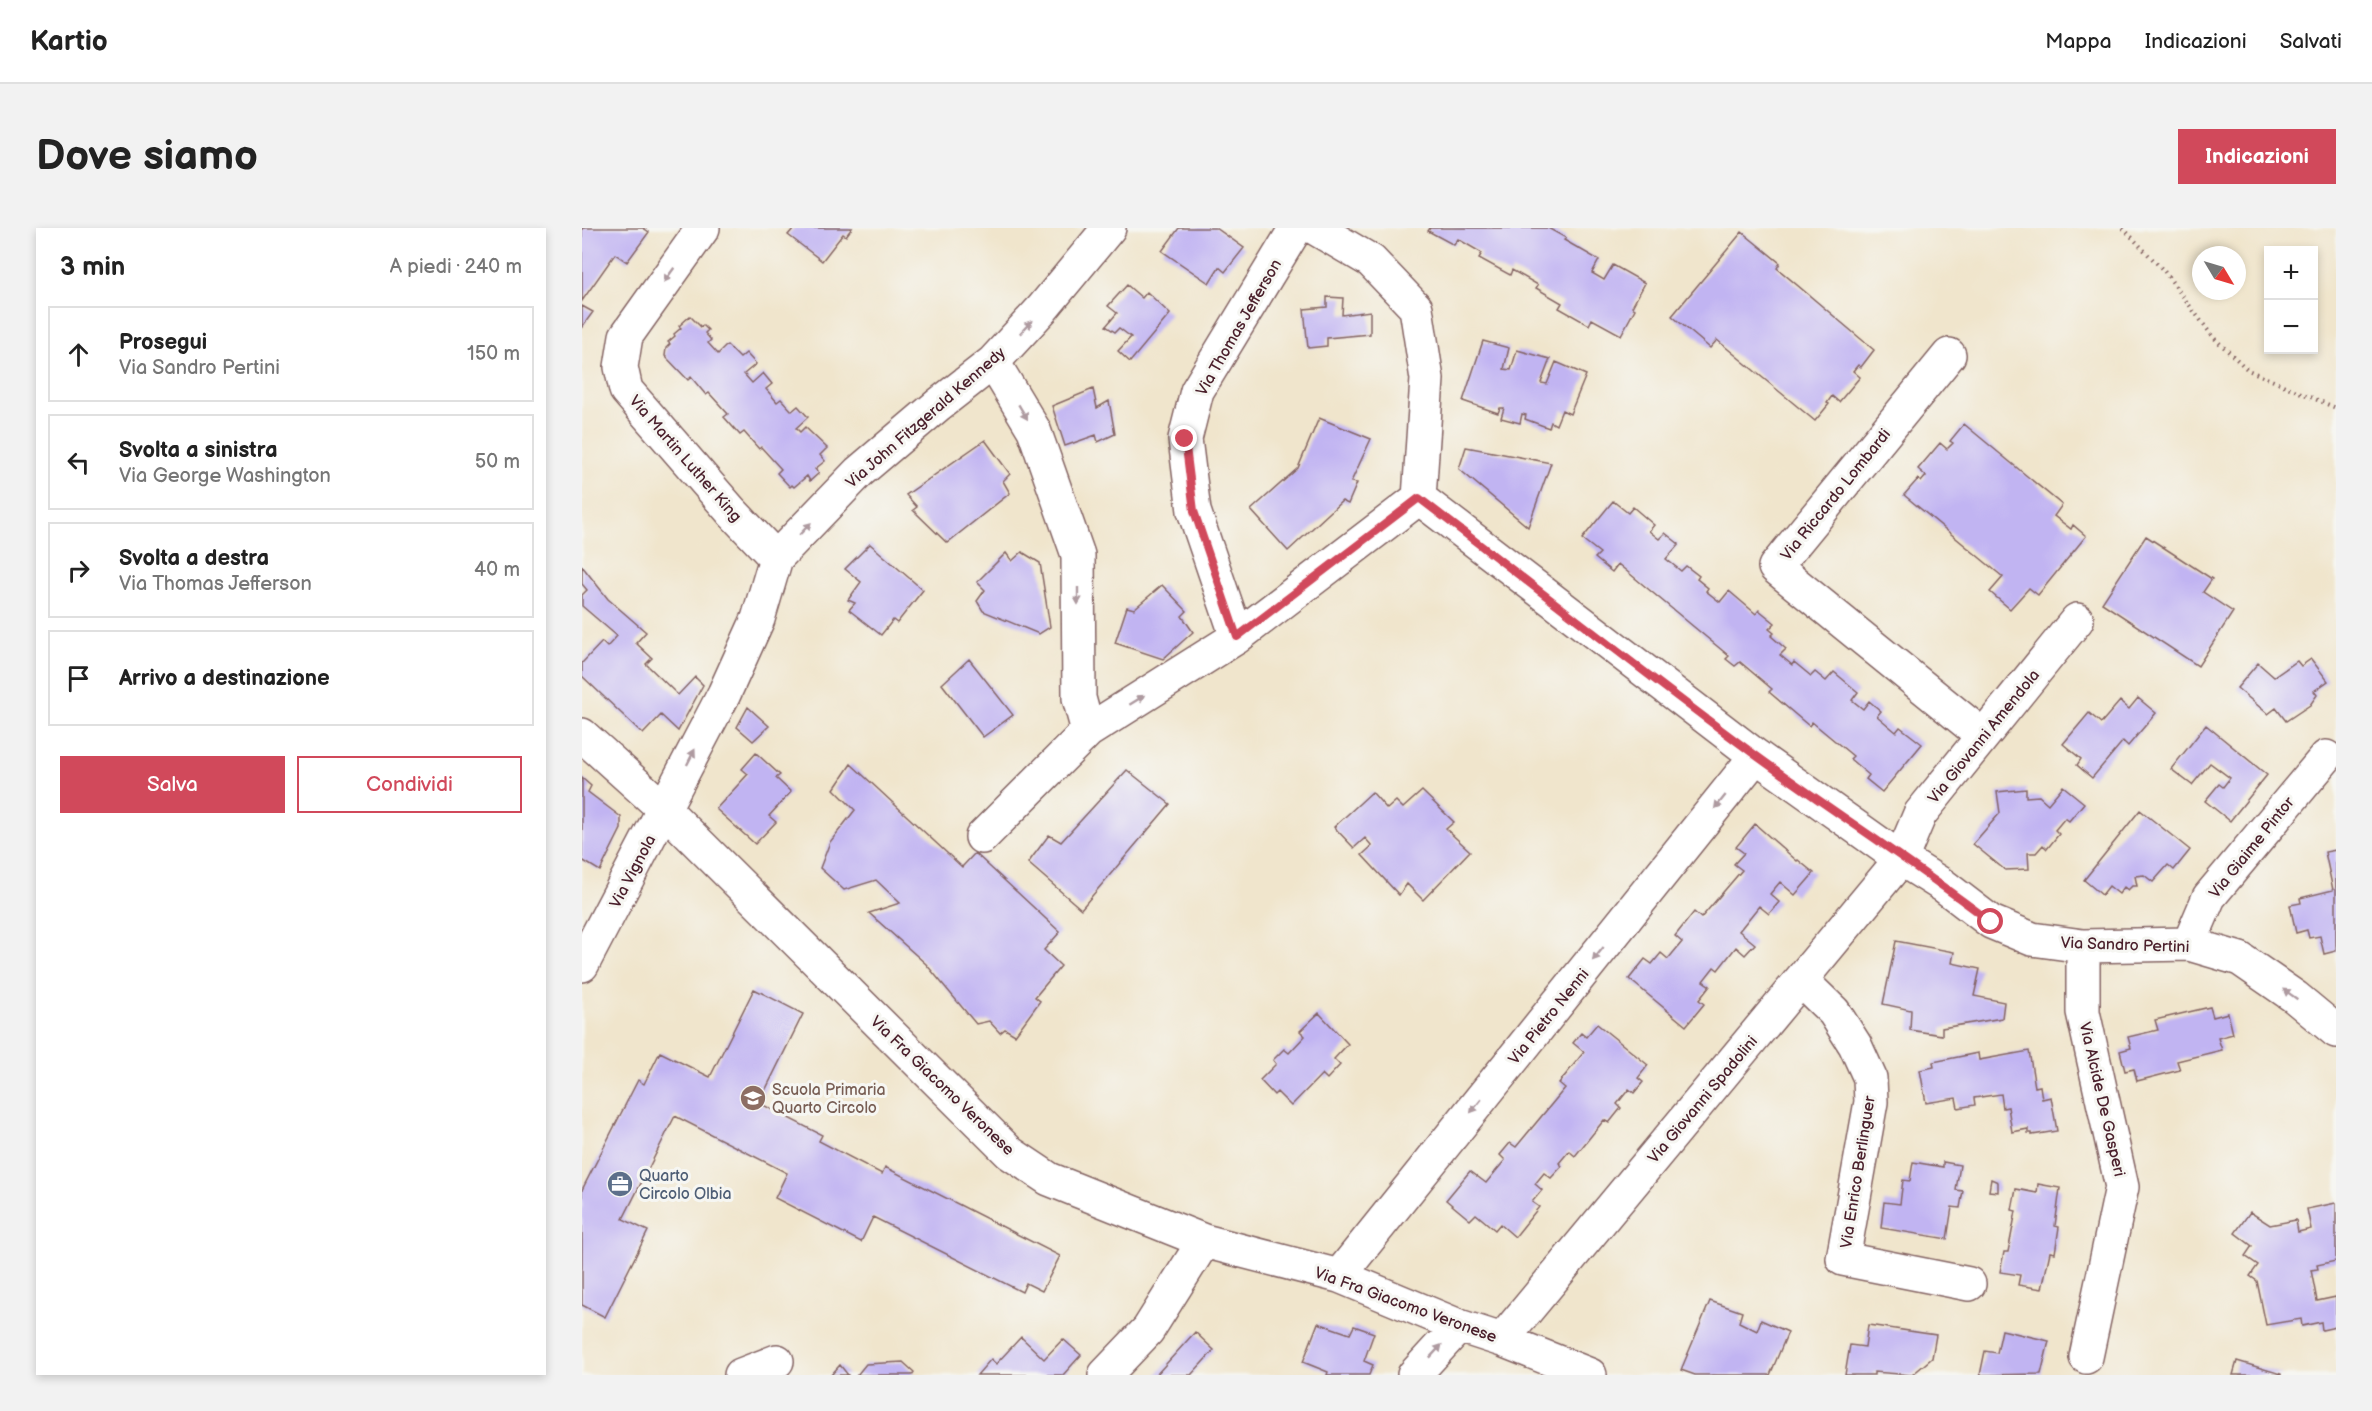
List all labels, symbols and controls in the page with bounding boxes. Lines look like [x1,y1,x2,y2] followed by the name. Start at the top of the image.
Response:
[30,25,108,58] text: Kartio
[2045,29,2112,54] text: Mappa
[2145,29,2247,54] text: Indicazioni
[2280,29,2342,54] text: Salvati
[2178,129,2336,184] button: Indicazioni
[36,131,258,182] text: Dove siamo
[2192,246,2246,300] north arrow
[2264,246,2318,354] map controls
[2264,246,2318,300] button: +
[60,252,125,283] text: 3 min
[390,255,522,279] text: A piedi · 240 m
[1193,256,1286,399] street label: Via Thomas Jefferson
[663,267,675,283] one-way arrow
[2264,300,2318,354] button: −
[1018,320,1032,334] one-way arrow
[119,329,207,356] text: Prosegui
[62,338,95,371] icon: ahead
[467,342,520,366] text: 150 m
[842,343,1010,493] street label: Via John Fitzgerald Kennedy
[119,356,280,380] text: Via Sandro Pertini
[625,392,745,526] street label: Via Martin Luther King
[1018,403,1029,420] one-way arrow
[1171,425,1197,451] route end
[1777,425,1895,565] street label: Via Riccardo Lombardi
[119,437,278,464] text: Svolta a sinistra
[62,446,95,479] icon: left
[475,450,520,474] text: 50 m
[119,464,331,488] text: Via George Washington
[797,522,811,536] one-way arrow
[119,545,269,572] text: Svolta a destra
[62,554,95,587] icon: right
[474,558,520,582] text: 40 m
[119,572,312,596] text: Via Thomas Jefferson
[1073,587,1083,606] one-way arrow
[62,662,95,695] icon: arrive
[119,665,330,692] text: Arrivo a destinazione
[1924,666,2044,808] street label: Via Giovanni Amendola
[1129,694,1145,705] one-way arrow
[686,748,696,765] one-way arrow
[60,756,285,813] button: Salva
[297,756,522,813] button: Condividi
[2206,793,2299,902] street label: Via Giaime Pintor
[1714,794,1726,809] one-way arrow
[606,832,660,911] street label: Via Vignola
[1977,908,2003,934] route start
[2060,934,2190,957] street label: Via Sandro Pertini
[1592,946,1604,961] one-way arrow
[1505,965,1593,1069] street label: Via Pietro Nenni
[2283,988,2299,1000] one-way arrow
[866,1012,1018,1160] street label: Via Fra Giacomo Veronese
[2075,1020,2129,1178] street label: Via Alcide De Gasperi
[1644,1032,1762,1168] street label: Via Giovanni Spadolini
[772,1081,885,1118] place label: Scuola Primaria Quarto Circolo
[738,1083,768,1113] school or university icon: Scuola Primaria Quarto Circolo
[1837,1094,1880,1250] street label: Via Enrico Berlinguer
[1470,1098,1482,1113] one-way arrow
[639,1167,732,1204] place label: Quarto Circolo Olbia
[605,1169,635,1199] office icon: Quarto Circolo Olbia
[1312,1264,1500,1347] street label: Via Fra Giacomo Veronese
[1429,1343,1443,1358] one-way arrow

